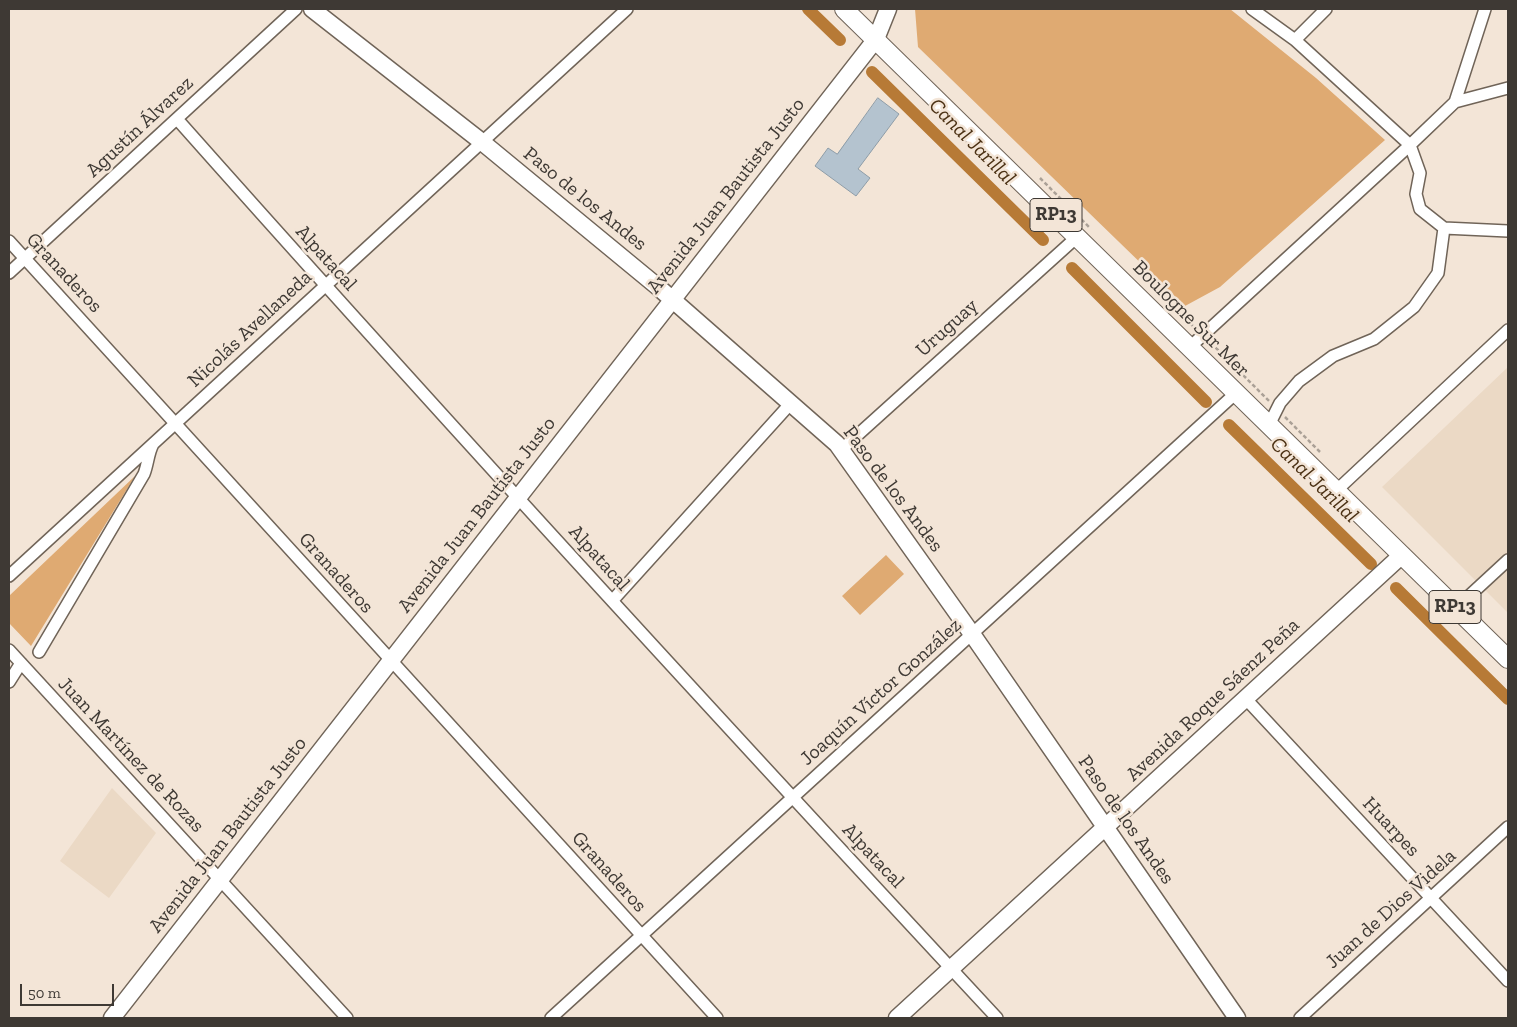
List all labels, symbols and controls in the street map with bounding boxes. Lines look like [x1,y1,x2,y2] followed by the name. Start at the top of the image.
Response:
[82,71,198,183] street label: Agustín Álvarez
[642,93,810,299] street label: Avenida Juan Bautista Justo
[923,93,1021,191] water label: Canal Jarillal
[518,142,652,256] street label: Paso de los Andes
[1030,198,1082,232] road number: RP13
[290,220,362,296] street label: Alpatacal
[21,228,107,318] street label: Granaderos
[1128,256,1254,382] street label: Boulogne Sur Mer
[183,265,317,393] street label: Nicolás Avellaneda
[911,294,983,362] street label: Uruguay
[393,412,561,618] street label: Avenida Juan Bautista Justo
[838,421,948,557] street label: Paso de los Andes
[1265,432,1363,528] water label: Canal Jarillal
[563,520,635,596] street label: Alpatacal
[293,528,379,618] street label: Granaderos
[1429,590,1481,624] road number: RP13
[795,613,967,771] street label: Joaquín Víctor González
[1121,613,1305,787] street label: Avenida Roque Sáenz Peña
[53,672,209,838] street label: Juan Martínez de Rozas
[144,732,312,938] street label: Avenida Juan Bautista Justo
[1073,751,1179,889] street label: Paso de los Andes
[1357,792,1425,862] street label: Huarpes
[837,818,909,894] street label: Alpatacal
[566,827,652,917] street label: Granaderos
[1321,844,1461,974] street label: Juan de Dios Videla
[22,974,116,1006] scale bar
[28,984,61,1002] text: 50 m

